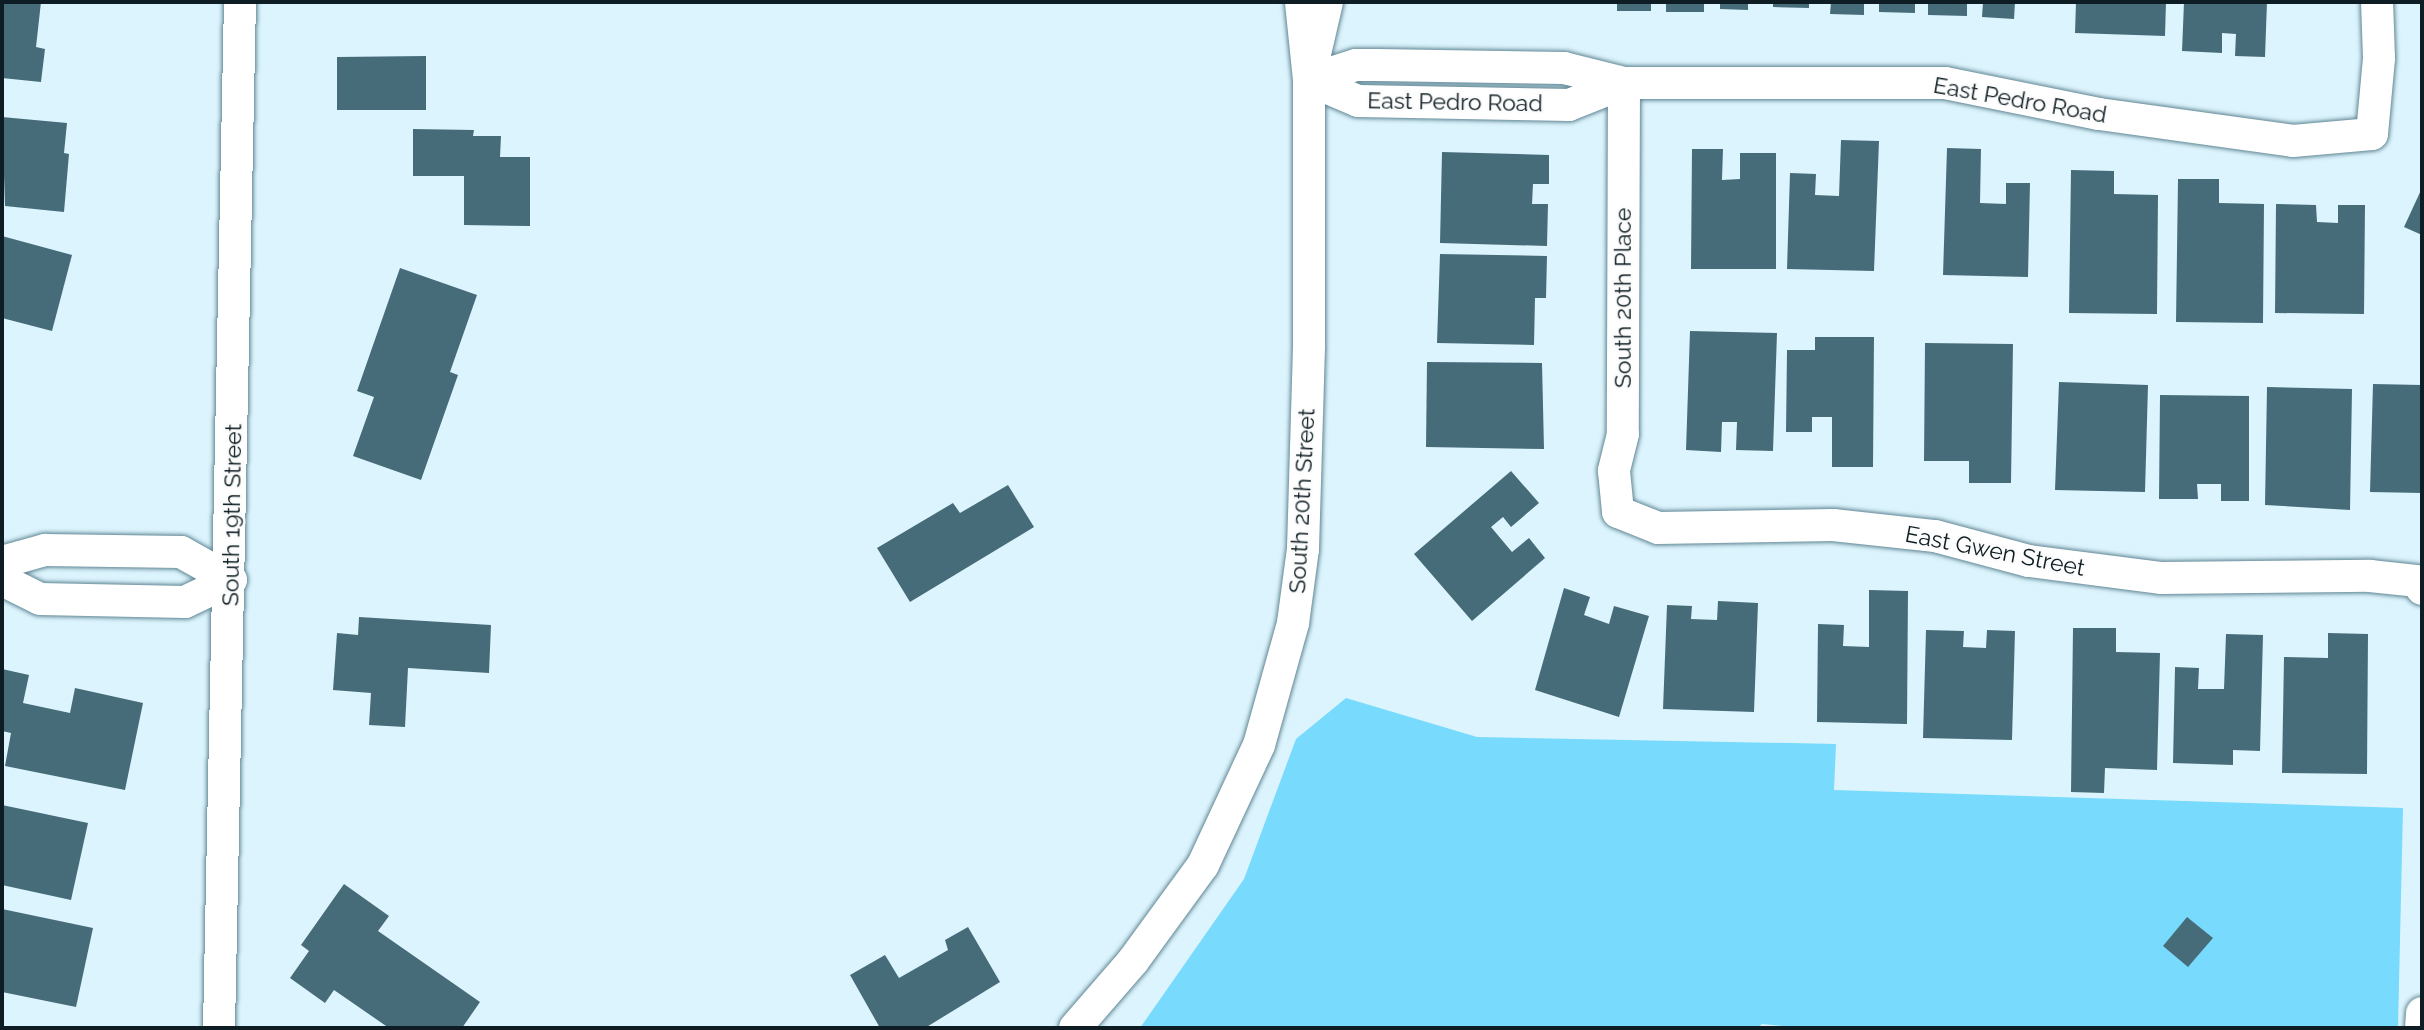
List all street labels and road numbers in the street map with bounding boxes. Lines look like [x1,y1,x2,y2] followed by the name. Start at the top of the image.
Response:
[1931,71,2109,129] street label: East Pedro Road
[1367,87,1543,117] street label: East Pedro Road
[1609,208,1637,388] street label: South 20th Place
[1283,408,1321,594] street label: South 20th Street
[217,424,247,606] street label: South 19th Street
[1903,520,2087,582] street label: East Gwen Street

